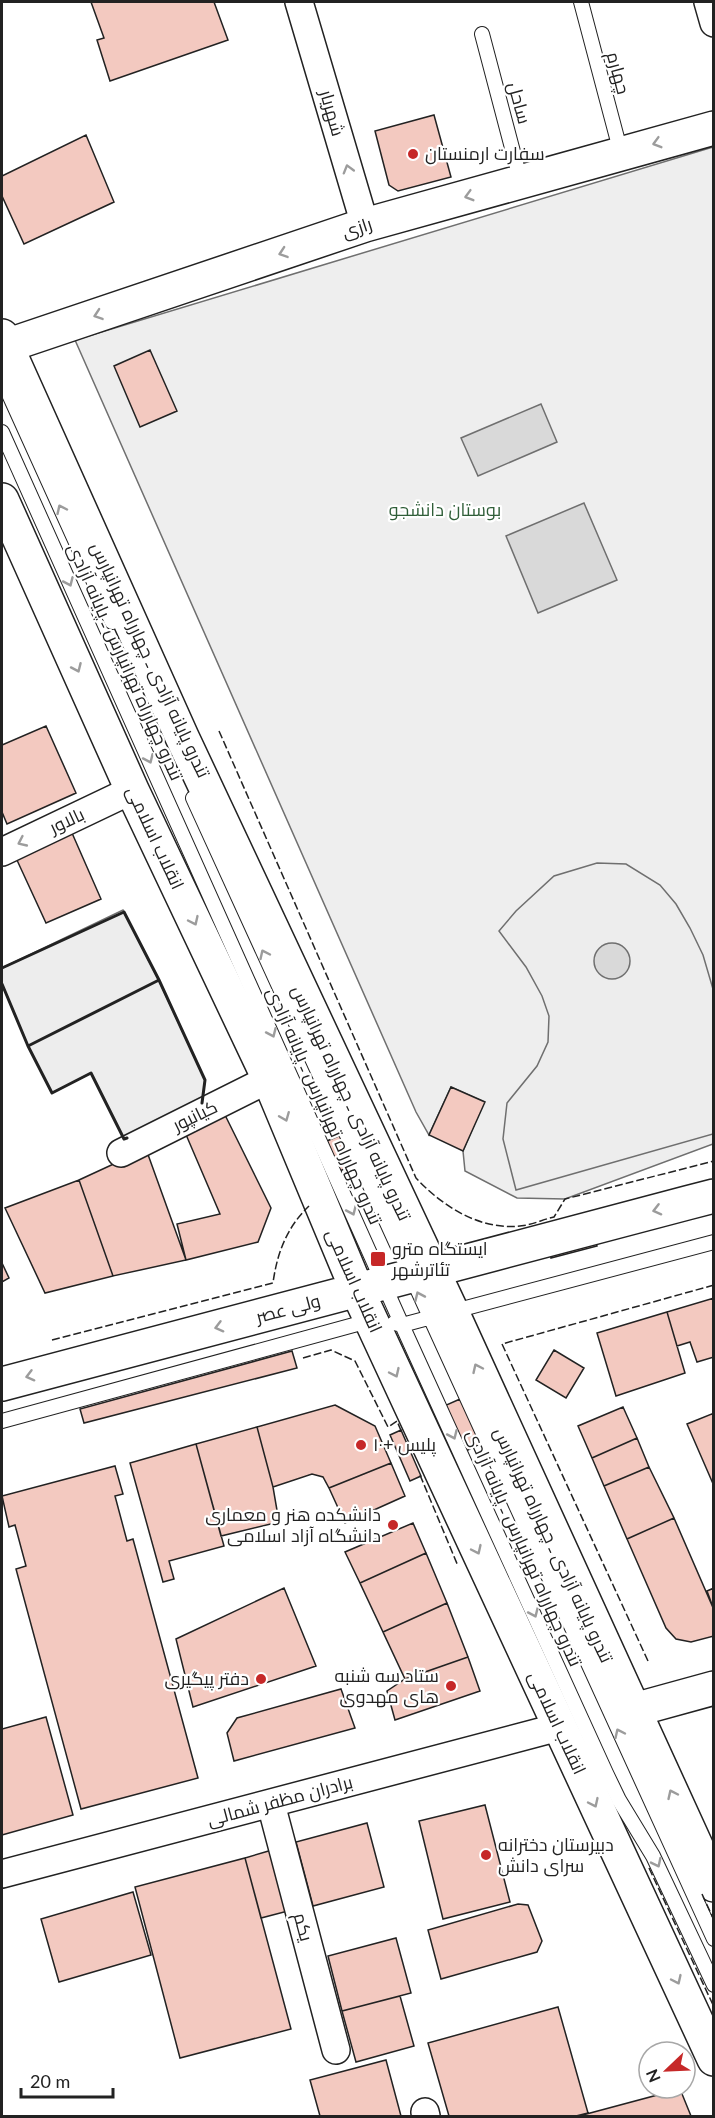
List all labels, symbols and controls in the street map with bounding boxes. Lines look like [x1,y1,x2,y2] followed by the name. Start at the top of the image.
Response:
[601,49,635,97] street label: چهارم
[503,79,536,127] street label: ساحل
[315,86,350,139] street label: شهریار
[652,136,663,148] one-way arrow
[425,142,545,165] place label: سفارت ارمنستان
[406,147,420,161] marker: سفارت ارمنستان
[343,164,355,175] one-way arrow
[465,189,475,201] one-way arrow
[339,212,375,243] street label: رازی
[278,245,289,258] one-way arrow
[93,308,104,320] one-way arrow
[389,498,501,521] park label: بوستان دانشجو
[56,505,68,516] one-way arrow
[85,538,215,782] street label: تندرو پایانه آزادی ـ چهارراه تهرانپارس
[62,540,188,785] street label: تندرو چهارراه تهرانپارس ـ پایانه آزادی
[61,575,73,586] one-way arrow
[70,662,82,673] one-way arrow
[141,753,153,764] one-way arrow
[122,782,189,893] street label: انقلاب اسلامی
[45,802,88,839] street label: بالاور
[18,835,29,847] one-way arrow
[187,915,199,926] one-way arrow
[259,950,271,961] one-way arrow
[286,981,416,1225] street label: تندرو پایانه آزادی ـ چهارراه تهرانپارس
[261,984,387,1229] street label: تندرو چهارراه تهرانپارس ـ پایانه آزادی
[264,1027,276,1038] one-way arrow
[168,1095,221,1137] street label: کیانپور
[278,1111,290,1122] one-way arrow
[652,1203,662,1216] one-way arrow
[344,1204,356,1215] one-way arrow
[321,1225,388,1336] street label: انقلاب اسلامی
[391,1237,488,1281] place label: ایستگاه مترو تئاترشهر
[369,1250,387,1268] marker: ایستگاه مترو تئاترشهر
[252,1289,323,1328] street label: ولی عصر
[415,1292,427,1303] one-way arrow
[214,1320,225,1332] one-way arrow
[473,1363,485,1374] one-way arrow
[388,1366,400,1377] one-way arrow
[26,1369,36,1382] one-way arrow
[488,1423,618,1667] street label: تندرو پایانه آزادی ـ چهارراه تهرانپارس
[461,1426,587,1671] street label: تندرو چهارراه تهرانپارس ـ پایانه آزادی
[445,1429,457,1440] one-way arrow
[373,1433,436,1457] place label: پلیس +۱۰
[354,1438,368,1452] marker: پلیس +۱۰
[205,1503,381,1547] place label: دانشکده هنر و معماری دانشگاه آزاد اسلامی
[386,1518,400,1532] marker: دانشکده هنر و معماری دانشگاه آزاد اسلامی
[470,1543,482,1554] one-way arrow
[526,1606,538,1617] one-way arrow
[334,1664,439,1708] place label: ستاد سه شنبه های مهدوی
[164,1667,249,1691] place label: دفتر پیگیری
[524,1667,591,1778] street label: انقلاب اسلامی
[254,1672,268,1686] marker: دفتر پیگیری
[444,1679,458,1693] marker: ستاد سه شنبه های مهدوی
[615,1729,627,1740] one-way arrow
[205,1770,355,1831] street label: برادران مظفر شمالی
[667,1789,679,1800] one-way arrow
[587,1797,599,1808] one-way arrow
[498,1833,614,1877] place label: دبیرستان دخترانه سرای دانش
[479,1848,493,1862] marker: دبیرستان دخترانه سرای دانش
[649,1857,661,1868] one-way arrow
[288,1910,318,1944] street label: یکم
[669,1973,681,1984] one-way arrow
[637,2040,697,2100] north arrow
[21,2061,112,2099] scale bar
[642,2067,664,2085] text: N
[30,2070,70,2092] text: 20 m

